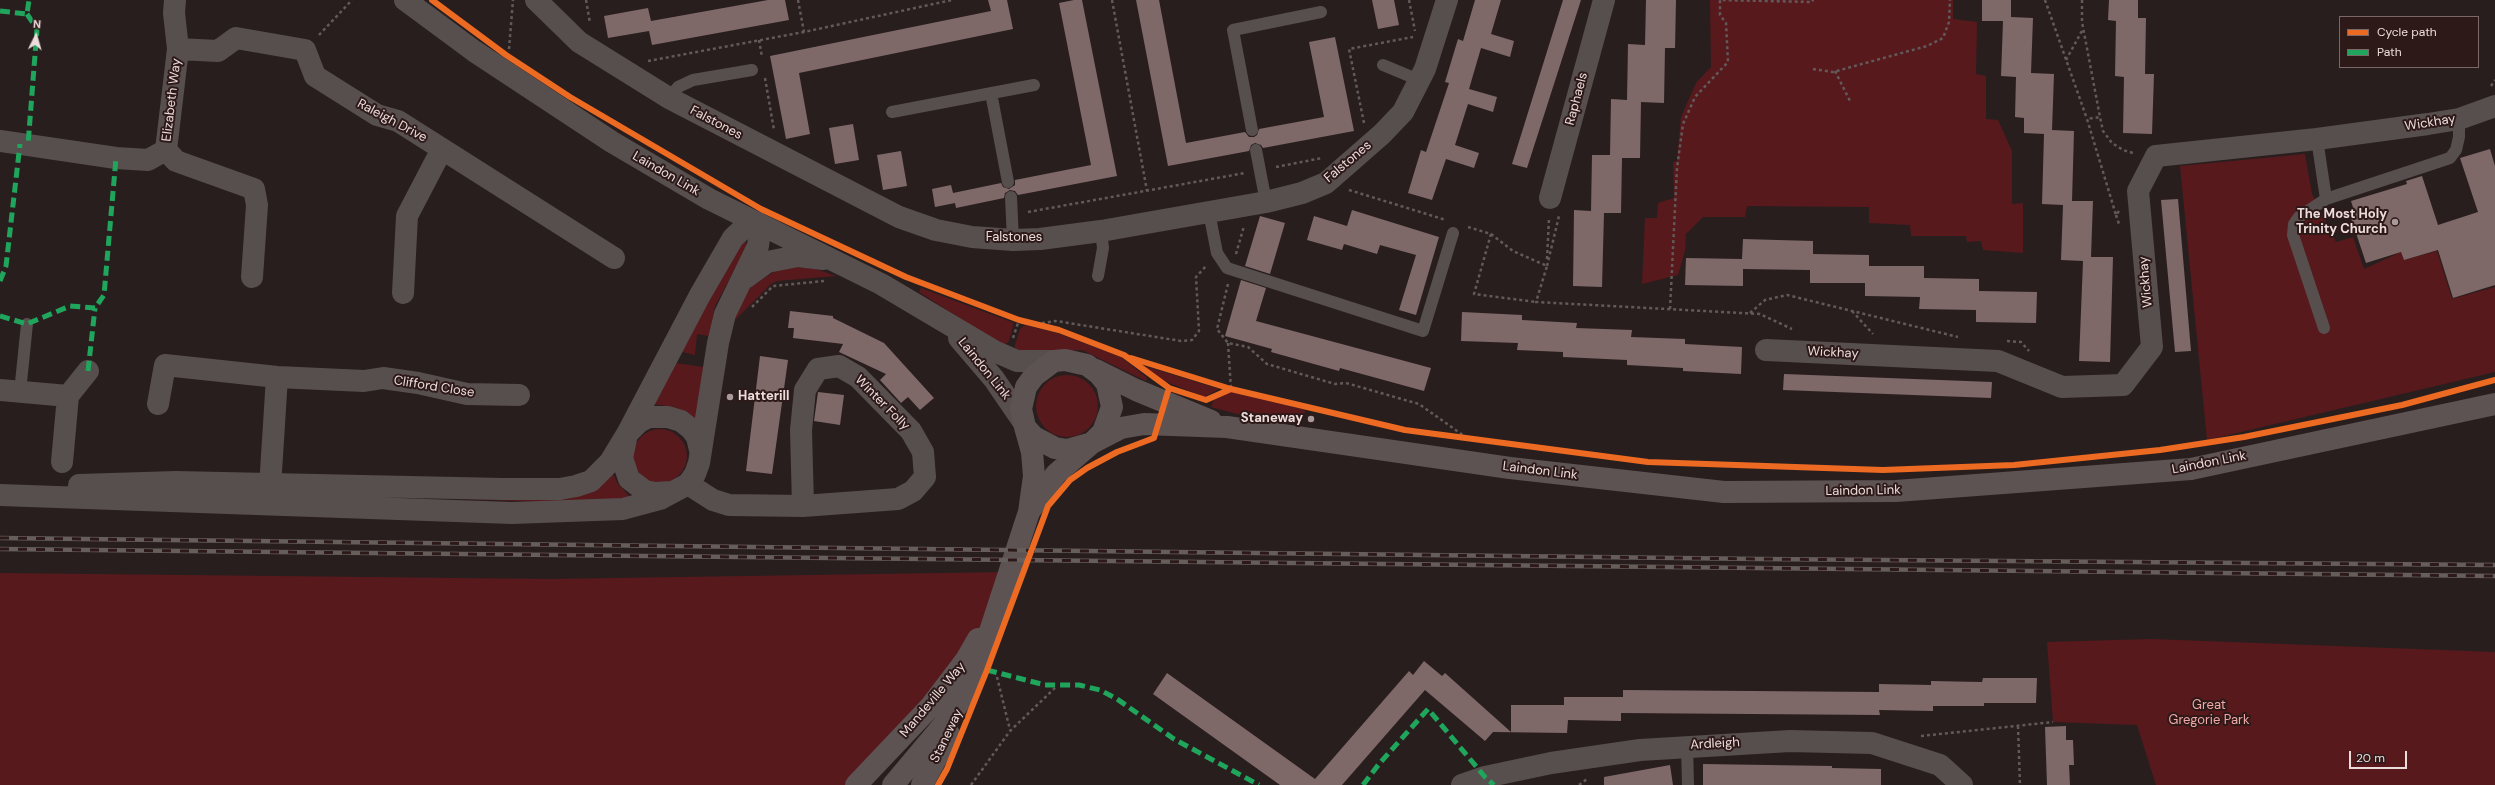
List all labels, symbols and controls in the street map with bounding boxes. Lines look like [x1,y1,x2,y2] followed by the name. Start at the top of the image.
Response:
[16,16,56,56] north arrow
[2339,16,2479,68] legend
[32,17,42,31] text: N
[2377,24,2437,40] text: Cycle path
[2377,44,2402,60] text: Path
[159,57,185,143] street label: Elizabeth Way
[1562,71,1592,127] street label: Raphaels
[354,96,430,146] street label: Raleigh Drive
[687,103,745,143] street label: Falstones
[2403,111,2457,135] street label: Wickhay
[1321,138,1375,186] street label: Falstones
[630,148,702,200] street label: Laindon Link
[2296,207,2387,238] place label: The Most Holy Trinity Church
[2390,217,2400,227] marker: The Most Holy Trinity Church
[986,230,1042,246] street label: Falstones
[2136,256,2156,308] street label: Wickhay
[954,335,1014,403] street label: Laindon Link
[1807,344,1859,362] street label: Wickhay
[851,372,913,434] street label: Winter Folly
[392,373,476,401] street label: Clifford Close
[738,389,790,405] place label: Hatterill
[725,392,735,402] marker: Hatterill
[1241,411,1303,427] place label: Staneway
[1306,414,1316,424] marker: Staneway
[2171,448,2247,478] street label: Laindon Link
[1502,459,1578,483] street label: Laindon Link
[1825,483,1901,499] street label: Laindon Link
[897,659,969,741] street label: Mandeville Way
[2169,698,2249,729] park label: Great Gregorie Park
[927,706,967,766] street label: Staneway
[1690,735,1740,753] street label: Ardleigh
[2351,743,2409,769] scale bar
[2356,750,2385,766] text: 20 m

